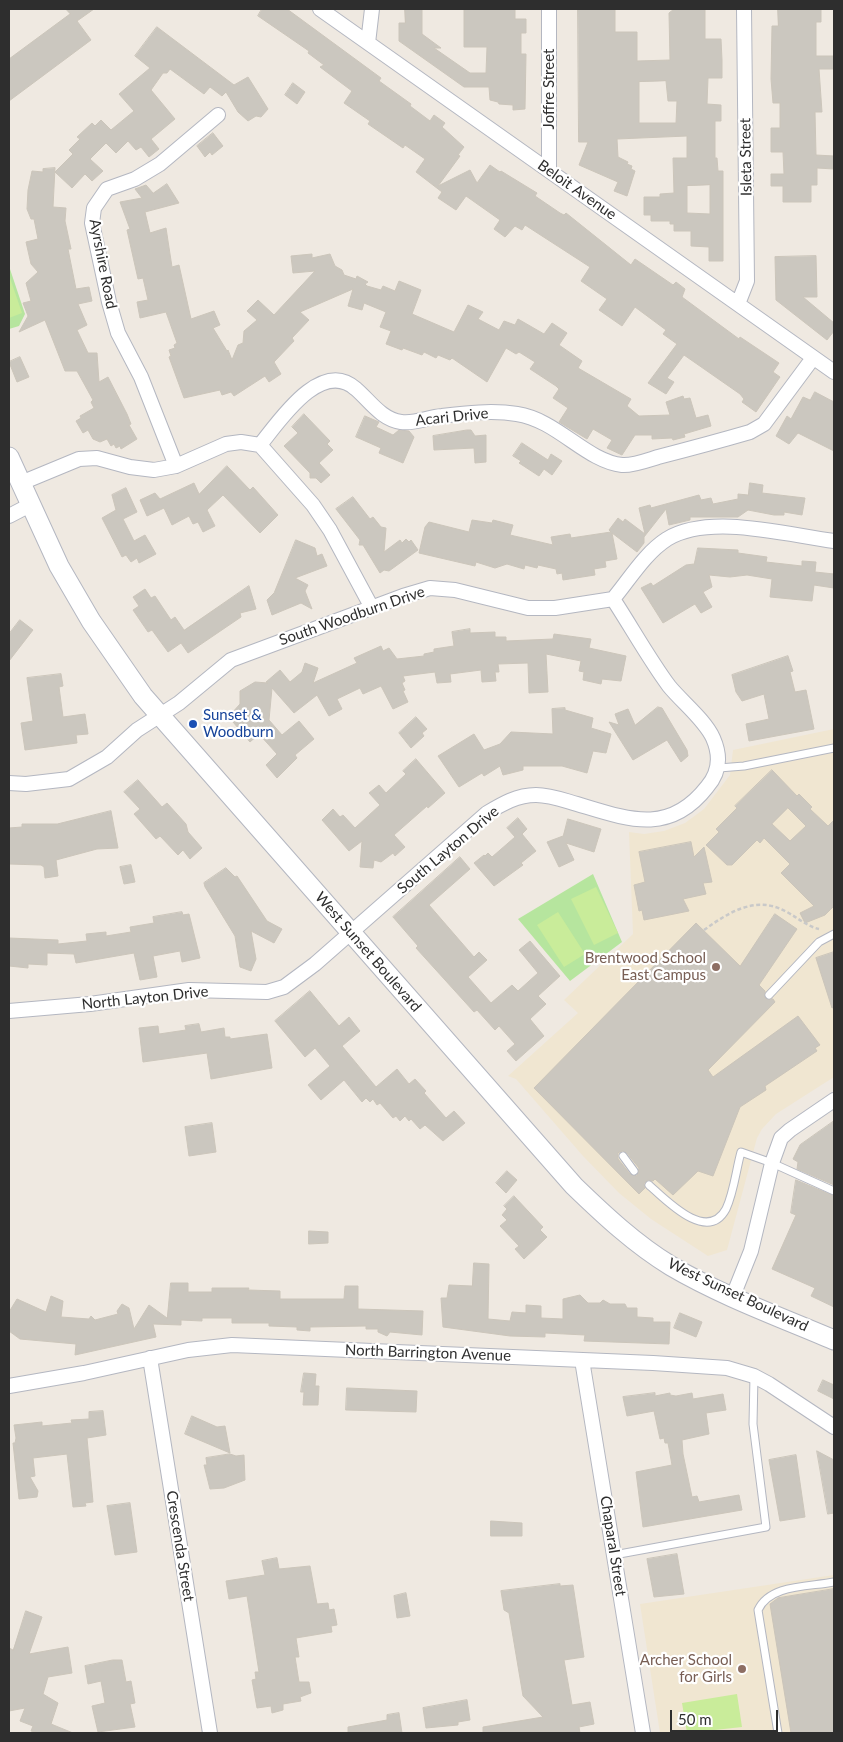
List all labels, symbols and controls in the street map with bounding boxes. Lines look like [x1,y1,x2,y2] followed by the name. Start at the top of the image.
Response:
[540,49,558,129] street label: Joffre Street
[736,118,756,196] street label: Isleta Street
[534,156,620,224] street label: Beloit Avenue
[85,217,121,311] street label: Ayrshire Road
[415,404,489,430] street label: Acari Drive
[277,583,427,649] street label: South Woodburn Drive
[203,706,274,741] place label: Sunset & Woodburn
[187,718,199,730] marker: Sunset & Woodburn
[394,802,502,898] street label: South Layton Drive
[311,888,425,1016] street label: West Sunset Boulevard
[585,949,706,984] place label: Brentwood School East Campus
[710,961,722,973] marker: Brentwood School East Campus
[81,982,209,1014] street label: North Layton Drive
[665,1255,811,1335] street label: West Sunset Boulevard
[345,1341,511,1365] street label: North Barrington Avenue
[162,1489,198,1603] street label: Crescenda Street
[596,1495,630,1597] street label: Chaparal Street
[640,1651,732,1686] place label: Archer School for Girls
[736,1663,748,1675] marker: Archer School for Girls
[673,1700,780,1732] scale bar
[678,1710,712,1728] text: 50 m

